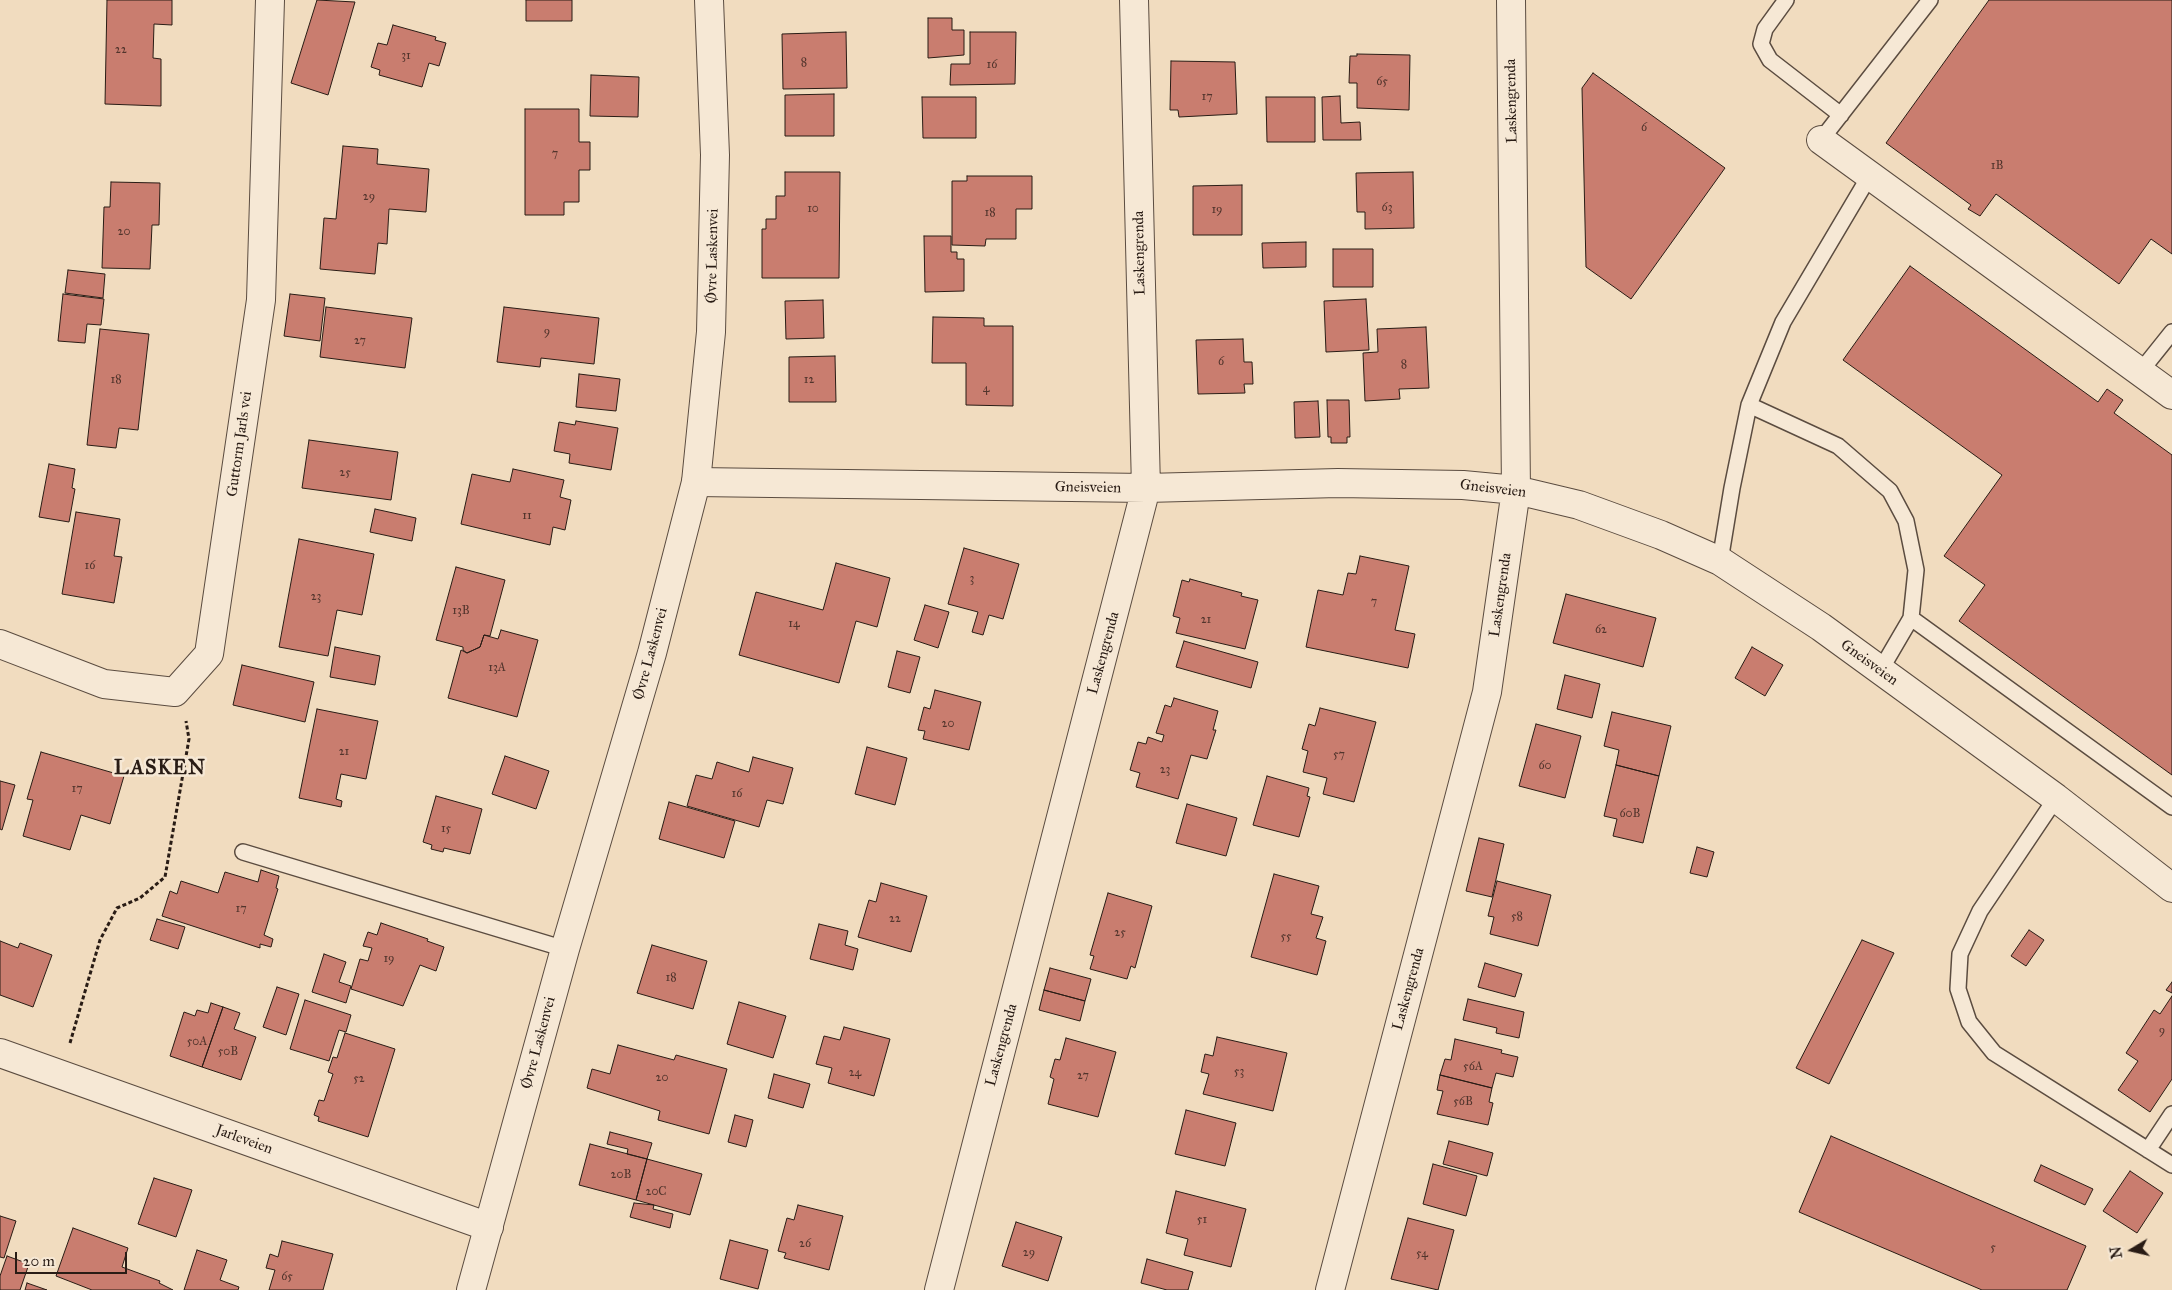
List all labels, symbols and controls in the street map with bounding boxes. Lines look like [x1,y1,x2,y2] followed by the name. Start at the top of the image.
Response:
[115,43,127,57] house number: 22
[401,49,411,63] house number: 31
[801,56,807,70] house number: 8
[987,58,997,72] house number: 16
[1502,58,1522,144] street label: Laskengrenda
[1376,75,1388,89] house number: 65
[1201,90,1213,104] house number: 17
[1641,121,1647,135] house number: 6
[552,147,558,161] house number: 7
[1991,159,2003,173] house number: 1B
[363,190,375,204] house number: 29
[1382,201,1392,215] house number: 63
[807,202,819,216] house number: 10
[1211,203,1223,217] house number: 19
[984,206,996,220] house number: 18
[703,208,723,304] street label: Øvre Laskenvei
[1130,210,1150,296] street label: Laskengrenda
[118,225,130,239] house number: 20
[544,325,550,339] house number: 9
[354,334,366,348] house number: 27
[1218,355,1224,369] house number: 6
[1401,358,1407,372] house number: 8
[110,373,122,387] house number: 18
[804,373,814,387] house number: 12
[983,382,989,396] house number: 4
[224,390,256,498] street label: Guttorm Jarls vei
[339,466,351,480] house number: 25
[1459,476,1527,502] street label: Gneisveien
[1055,478,1121,498] street label: Gneisveien
[522,509,532,523] house number: 11
[1486,552,1516,638] street label: Laskengrenda
[85,559,95,573] house number: 16
[970,572,974,586] house number: 3
[311,590,321,604] house number: 23
[1371,595,1377,609] house number: 7
[452,604,470,618] house number: 13B
[630,606,672,702] street label: Øvre Laskenvei
[1084,610,1124,696] street label: Laskengrenda
[1201,613,1211,627] house number: 21
[788,617,800,631] house number: 14
[1595,623,1607,637] house number: 62
[1837,636,1901,690] street label: Gneisveien
[488,661,506,675] house number: 13A
[942,717,954,731] house number: 20
[339,745,349,759] house number: 21
[1333,748,1345,762] house number: 57
[113,757,207,781] district label: LASKEN
[1538,759,1552,773] house number: 60
[1160,763,1170,777] house number: 23
[71,782,83,796] house number: 17
[732,787,742,801] house number: 16
[1619,807,1641,821] house number: 60B
[441,822,451,836] house number: 15
[235,902,247,916] house number: 17
[1511,910,1523,924] house number: 58
[889,912,901,926] house number: 22
[1114,926,1126,940] house number: 25
[1280,930,1292,944] house number: 55
[1389,946,1429,1032] street label: Laskengrenda
[383,952,395,966] house number: 19
[665,971,677,985] house number: 18
[518,995,560,1091] street label: Øvre Laskenvei
[982,1002,1022,1088] street label: Laskengrenda
[2159,1024,2165,1038] house number: 9
[187,1035,207,1049] house number: 50A
[218,1045,238,1059] house number: 50B
[1463,1060,1483,1074] house number: 56A
[1234,1065,1244,1079] house number: 53
[849,1066,861,1080] house number: 24
[1077,1069,1089,1083] house number: 27
[656,1071,668,1085] house number: 20
[353,1072,365,1086] house number: 52
[1453,1095,1473,1109] house number: 56B
[213,1121,275,1159] street label: Jarleveien
[611,1168,631,1182] house number: 20B
[645,1185,667,1199] house number: 20C
[1197,1213,1207,1227] house number: 51
[2107,1225,2157,1275] north arrow
[799,1237,811,1251] house number: 26
[1990,1241,1996,1255] house number: 5
[18,1242,130,1274] scale bar
[2107,1245,2126,1260] text: N
[1023,1246,1035,1260] house number: 29
[1416,1247,1428,1261] house number: 54
[23,1252,55,1270] text: 20 m
[281,1270,293,1284] house number: 65

